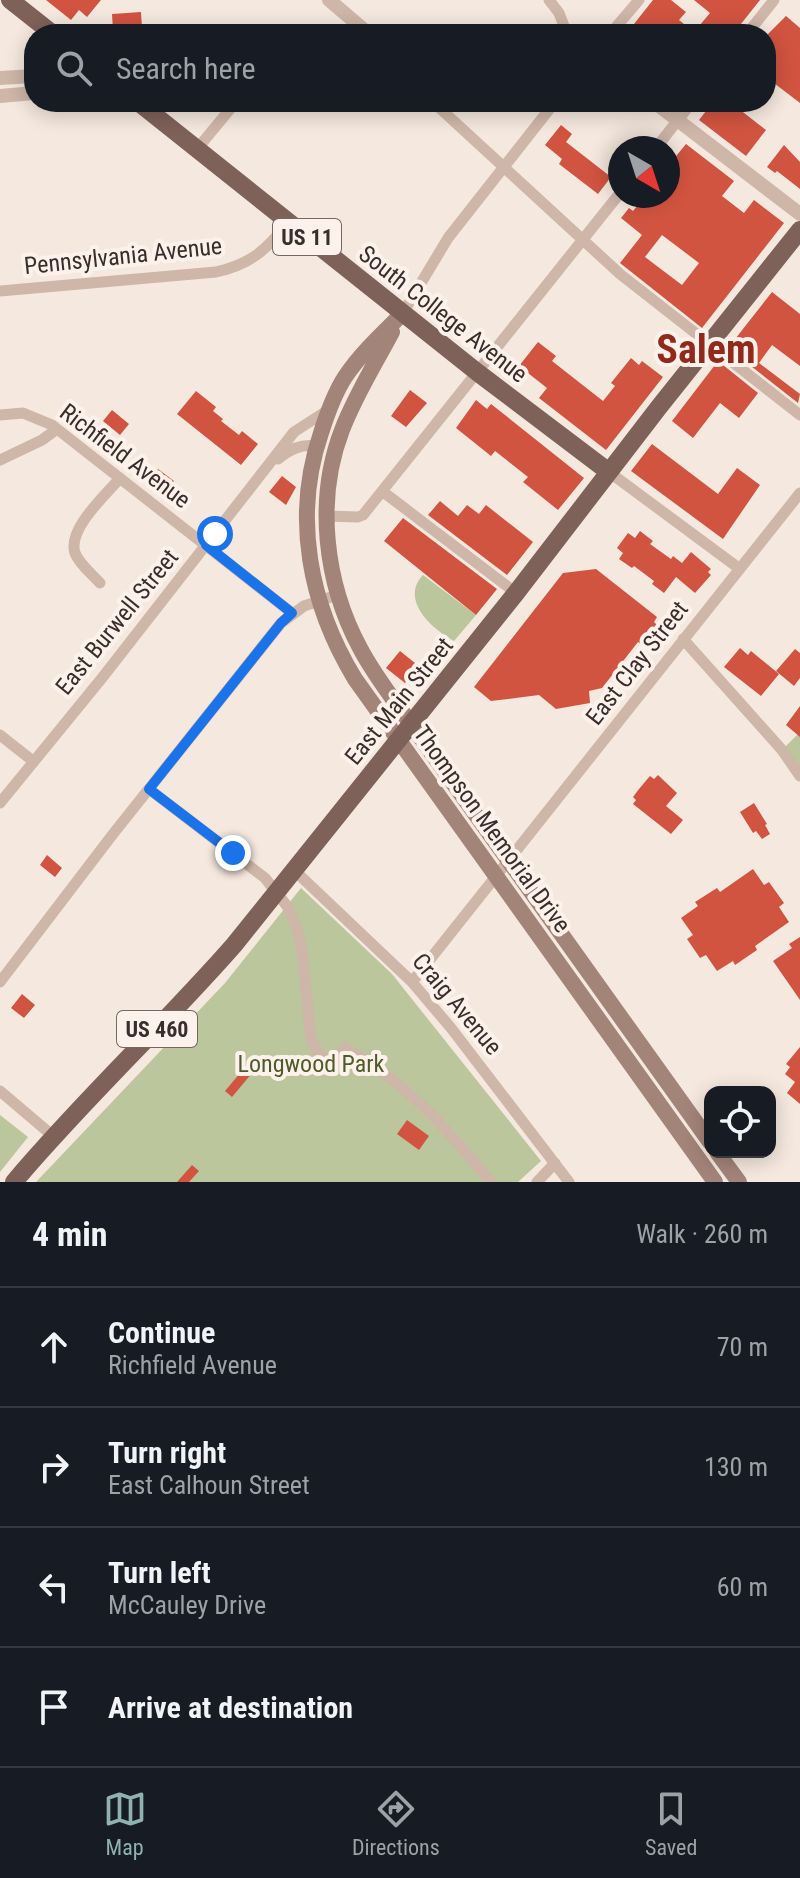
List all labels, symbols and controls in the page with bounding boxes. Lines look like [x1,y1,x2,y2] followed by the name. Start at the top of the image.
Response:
[24,24,776,112] search box
[52,46,96,90] icon: search
[116,51,256,86] text: Search here
[608,136,680,208] north arrow
[273,219,341,255] road number: US 11
[23,232,223,280] street label: Pennsylvania Avenue
[353,240,533,388] street label: South College Avenue
[656,326,756,373] district label: Salem
[54,398,196,514] street label: Richfield Avenue
[197,516,233,552] route start
[50,544,184,700] street label: East Burwell Street
[580,596,694,730] street label: East Clay Street
[339,632,459,770] street label: East Main Street
[408,720,576,938] street label: Thompson Memorial Drive
[215,835,251,871] route end
[406,948,508,1060] street label: Craig Avenue
[117,1011,197,1047] road number: US 460
[238,1050,385,1078] park label: Longwood Park
[704,1086,776,1158] map controls
[704,1086,776,1158] button: locate
[32,1214,108,1254] text: 4 min
[636,1219,768,1249] text: Walk · 260 m
[108,1315,215,1350] text: Continue
[32,1325,76,1369] icon: ahead
[717,1332,768,1362] text: 70 m
[108,1350,277,1380] text: Richfield Avenue
[108,1435,226,1470] text: Turn right
[32,1445,76,1489] icon: right
[704,1452,768,1482] text: 130 m
[108,1470,310,1500] text: East Calhoun Street
[108,1555,211,1590] text: Turn left
[32,1565,76,1609] icon: left
[717,1572,768,1602] text: 60 m
[108,1590,266,1620] text: McCauley Drive
[32,1685,76,1729] icon: arrive
[108,1690,353,1725] text: Arrive at destination
[103,1787,147,1860] tab: Map
[352,1787,440,1860] tab: Directions
[645,1787,697,1860] tab: Saved

